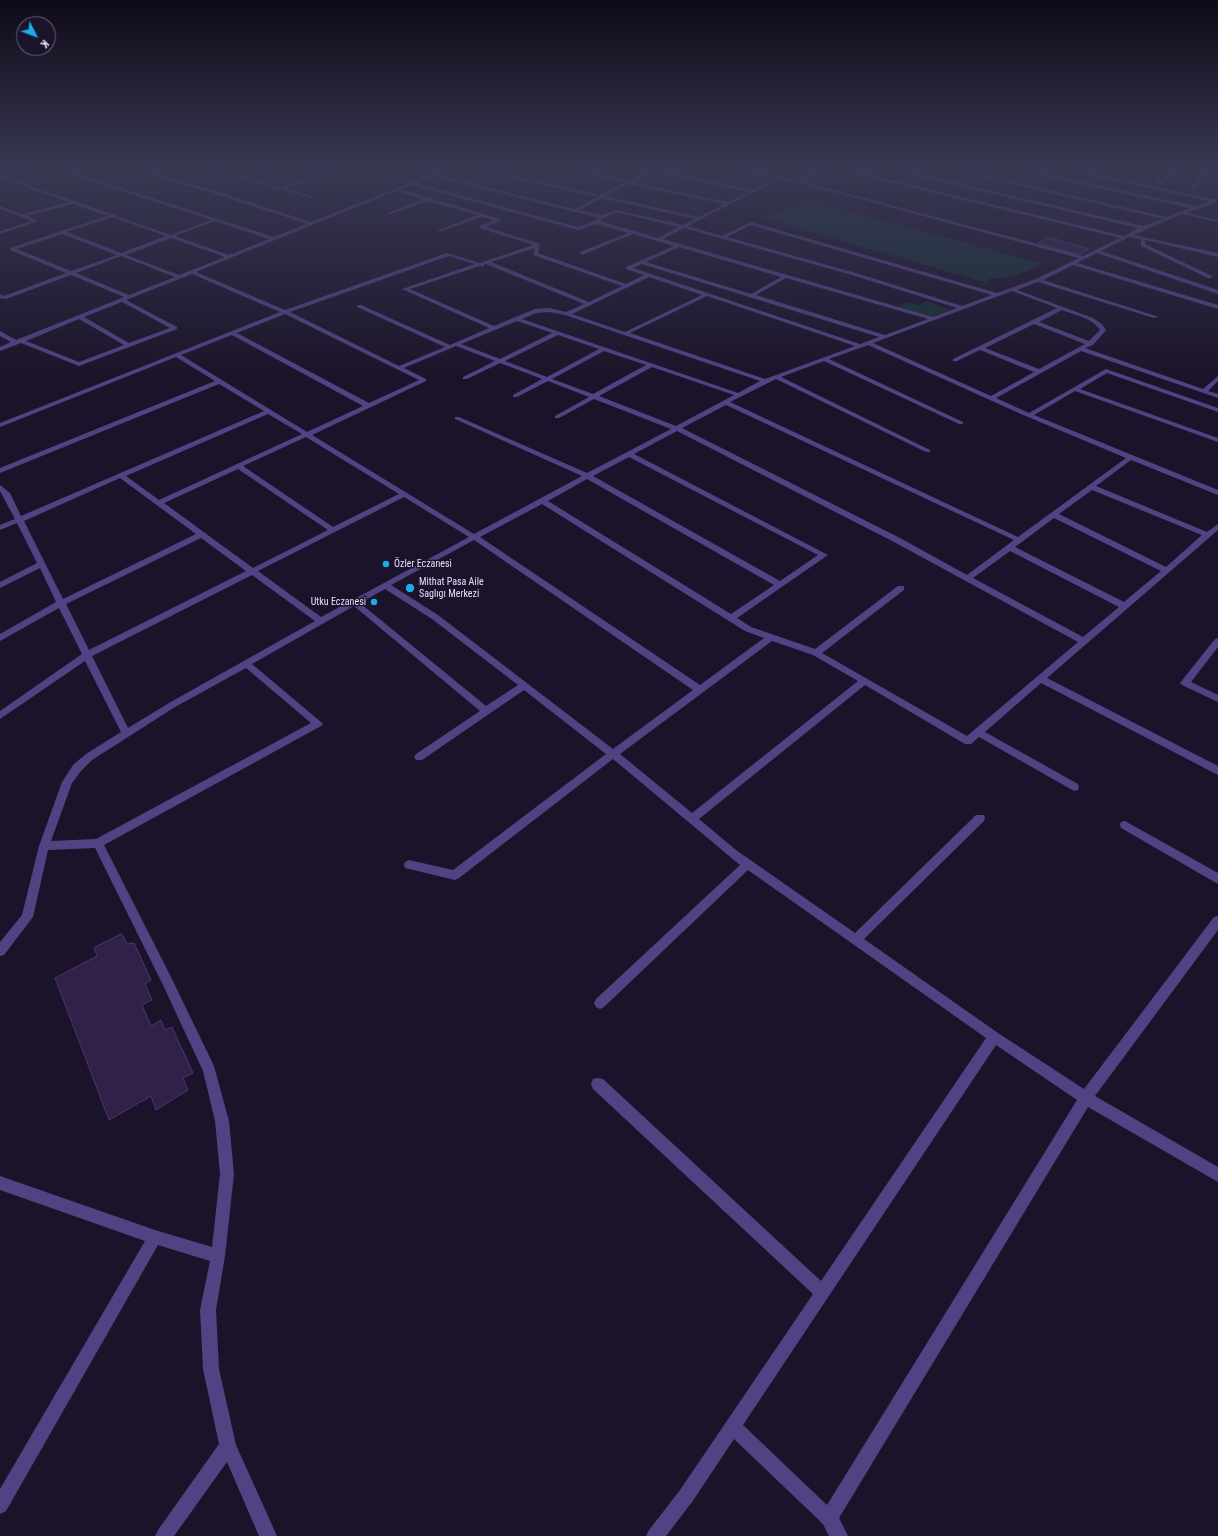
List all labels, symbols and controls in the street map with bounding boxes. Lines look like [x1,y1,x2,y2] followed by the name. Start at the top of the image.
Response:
[16,16,56,56] north arrow
[38,37,51,50] text: K
[394,558,452,570] place label: Özler Eczanesi
[381,559,391,569] marker: Özler Eczanesi
[419,576,484,600] place label: Mithat Pasa Aile Saglıgı Merkezi
[404,582,416,594] marker: Mithat Pasa Aile Saglıgı Merkezi
[311,596,366,608] place label: Utku Eczanesi
[369,597,379,607] marker: Utku Eczanesi

